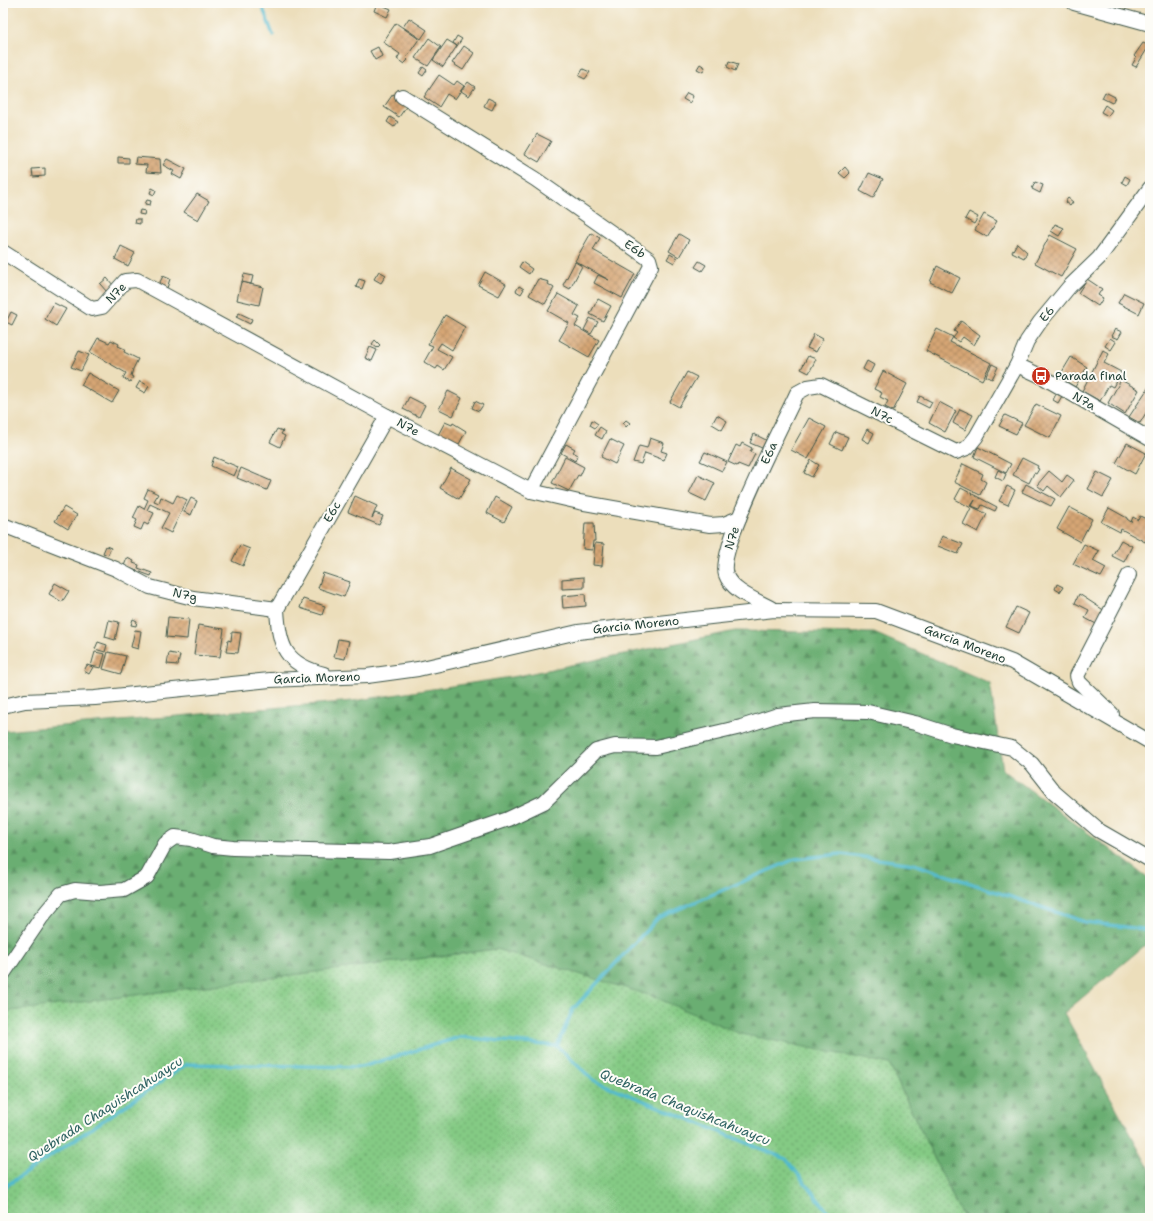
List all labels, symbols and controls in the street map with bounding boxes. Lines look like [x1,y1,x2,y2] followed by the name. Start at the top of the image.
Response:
[621,236,649,262] street label: E6b
[102,279,130,307] street label: N7e
[1036,303,1058,325] street label: E6
[1030,365,1052,387] bus stop icon: Parada final
[1055,368,1127,384] place label: Parada final
[1070,388,1099,414] street label: N7a
[868,403,896,427] street label: N7c
[394,414,422,440] street label: N7e
[757,439,781,467] street label: E6a
[320,498,344,526] street label: E6c
[721,524,743,552] street label: N7e
[171,584,199,606] street label: N7g
[592,613,680,637] street label: Garcia Moreno
[922,621,1008,667] street label: Garcia Moreno
[273,668,361,688] street label: Garcia Moreno
[24,1052,186,1166] water label: Quebrada Chaquishcahuaycu
[597,1065,773,1149] water label: Quebrada Chaquishcahuaycu

